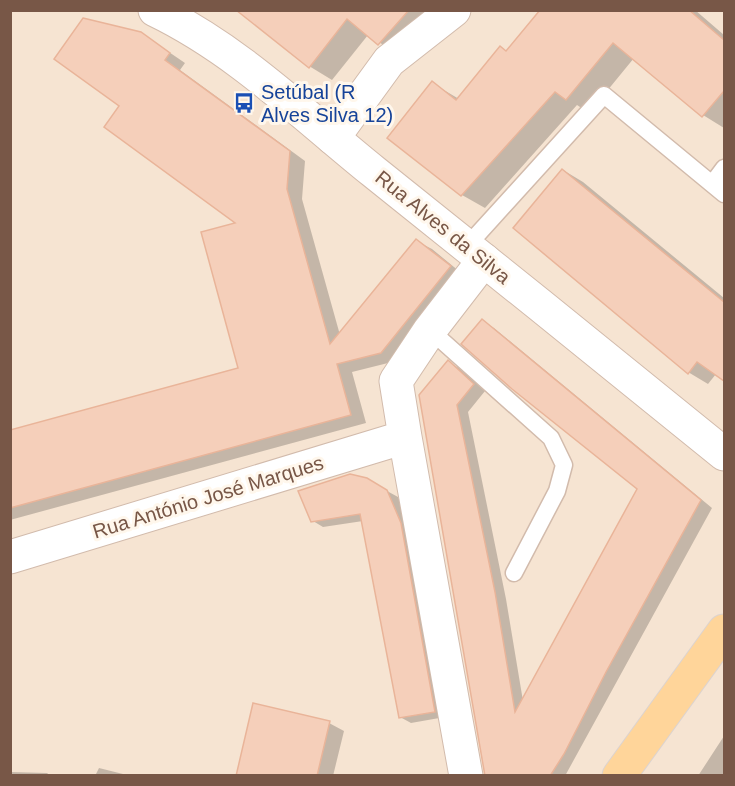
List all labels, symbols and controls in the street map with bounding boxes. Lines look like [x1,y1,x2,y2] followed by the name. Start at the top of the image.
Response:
[261,81,393,126] place label: Setúbal (R Alves Silva 12)
[232,91,256,115] bus stop icon: Setúbal (R Alves Silva 12)
[371,166,515,289] street label: Rua Alves da Silva
[90,451,326,543] street label: Rua António José Marques

